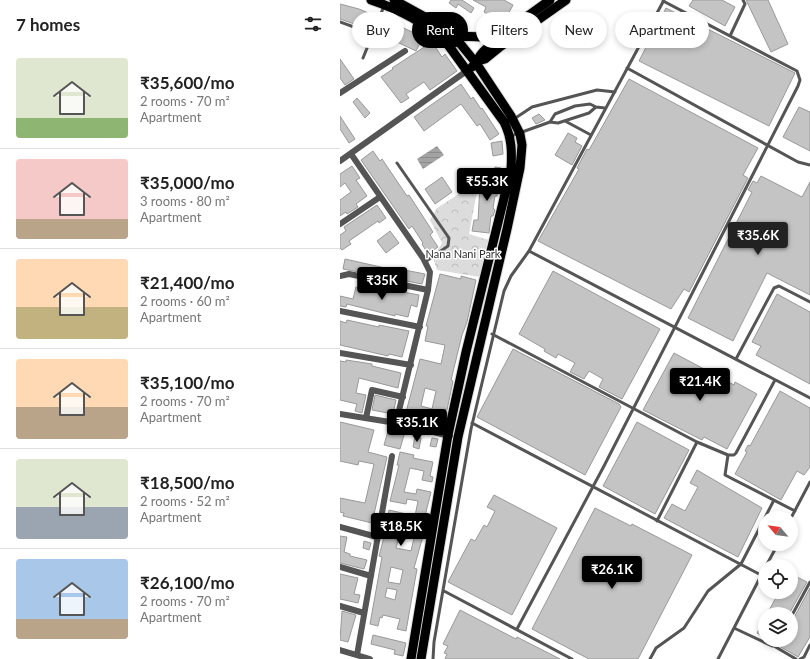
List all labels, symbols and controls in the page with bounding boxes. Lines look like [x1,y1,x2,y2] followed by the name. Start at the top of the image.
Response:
[352,12,404,48] chip: Buy
[412,12,468,48] chip: Rent
[476,12,542,48] chip: Filters
[550,12,607,48] chip: New
[615,12,709,48] chip: Apartment
[302,13,324,35] icon: filters
[16,14,80,35] text: 7 homes
[140,72,235,93] text: ₹35,600/mo
[48,74,96,122] icon: home
[140,93,230,109] text: 2 rooms · 70 m²
[140,109,201,125] text: Apartment
[454,168,520,202] pin: ₹55.3K
[140,172,235,193] text: ₹35,000/mo
[466,173,508,189] text: ₹55.3K
[48,175,96,223] icon: home
[140,193,230,209] text: 3 rooms · 80 m²
[140,209,201,225] text: Apartment
[725,222,791,256] pin: ₹35.6K
[737,227,779,243] text: ₹35.6K
[426,247,501,260] park label: Nana Nani Park
[358,267,406,301] pin: ₹35K
[140,272,235,293] text: ₹21,400/mo
[366,272,398,288] text: ₹35K
[48,275,96,323] icon: home
[140,293,230,309] text: 2 rooms · 60 m²
[140,309,201,325] text: Apartment
[667,368,733,402] pin: ₹21.4K
[140,372,235,393] text: ₹35,100/mo
[679,373,721,389] text: ₹21.4K
[48,375,96,423] icon: home
[140,393,230,409] text: 2 rooms · 70 m²
[140,409,201,425] text: Apartment
[384,409,450,443] pin: ₹35.1K
[396,414,438,430] text: ₹35.1K
[140,472,235,493] text: ₹18,500/mo
[48,475,96,523] icon: home
[140,493,230,509] text: 2 rooms · 52 m²
[140,509,201,525] text: Apartment
[758,511,798,551] north arrow
[758,511,798,647] map controls
[368,513,434,547] pin: ₹18.5K
[380,518,422,534] text: ₹18.5K
[579,556,645,590] pin: ₹26.1K
[758,559,798,599] button: locate
[591,561,633,577] text: ₹26.1K
[140,572,235,593] text: ₹26,100/mo
[48,575,96,623] icon: home
[140,593,230,609] text: 2 rooms · 70 m²
[758,607,798,647] button: layers
[140,609,201,625] text: Apartment

